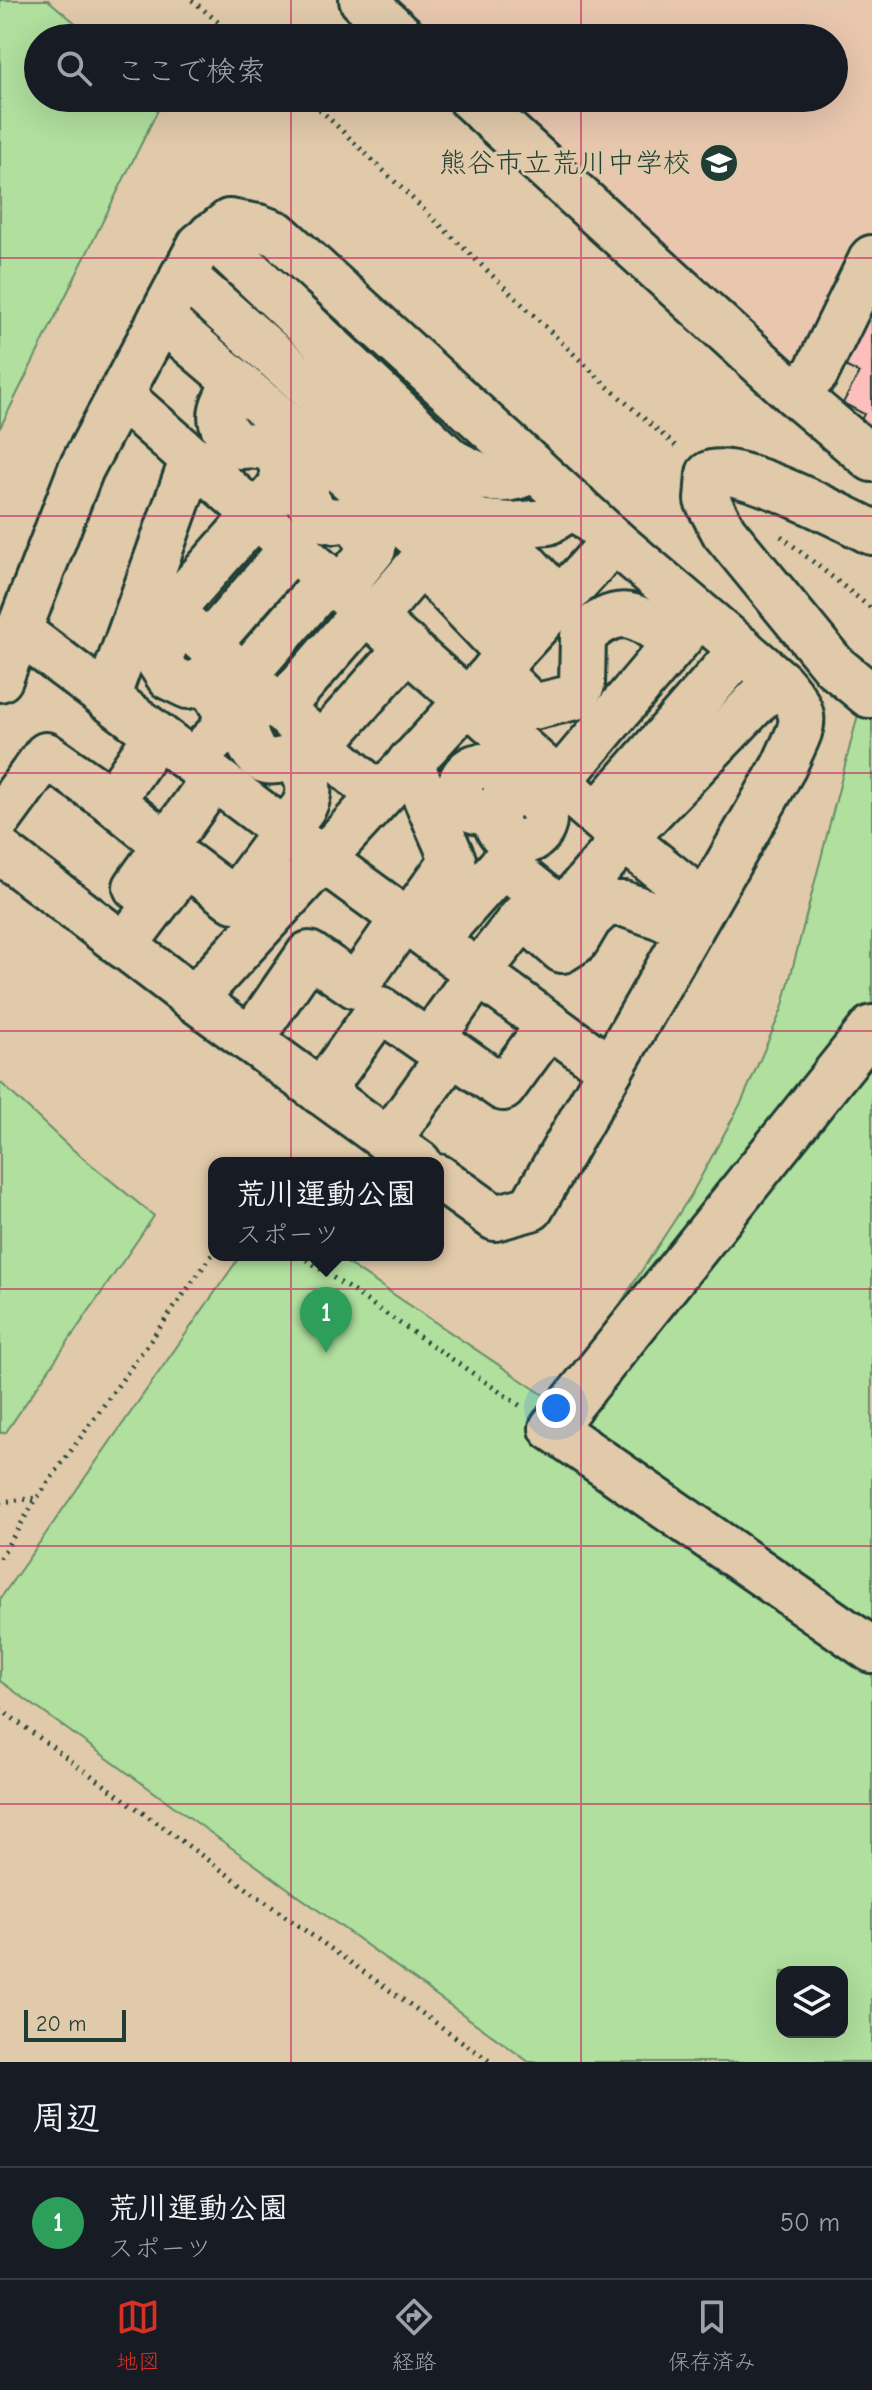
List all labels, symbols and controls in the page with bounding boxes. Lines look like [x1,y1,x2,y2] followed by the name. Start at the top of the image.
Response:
[24,24,848,112] search box
[52,46,96,90] icon: search
[116,54,266,89] text: ここで検索
[698,142,740,184] school or university icon: 熊谷市立荒川中学校
[439,147,691,179] place label: 熊谷市立荒川中学校
[208,1157,444,1261] popup
[236,1177,416,1212] text: 荒川運動公園
[236,1220,339,1250] text: スポーツ
[300,1287,352,1353] pin: 1
[536,1388,576,1428] your location
[776,1966,848,2038] map controls
[776,1966,848,2038] button: layers
[24,2006,126,2042] scale bar
[36,2011,86,2037] text: 20 m
[32,2098,100,2138] text: 周辺
[108,2191,288,2226] text: 荒川運動公園
[53,2208,63,2238] text: 1
[780,2208,840,2238] text: 50 m
[108,2234,211,2264] text: スポーツ
[116,2295,160,2375] tab: 地図
[392,2295,436,2375] tab: 経路
[668,2295,756,2375] tab: 保存済み

